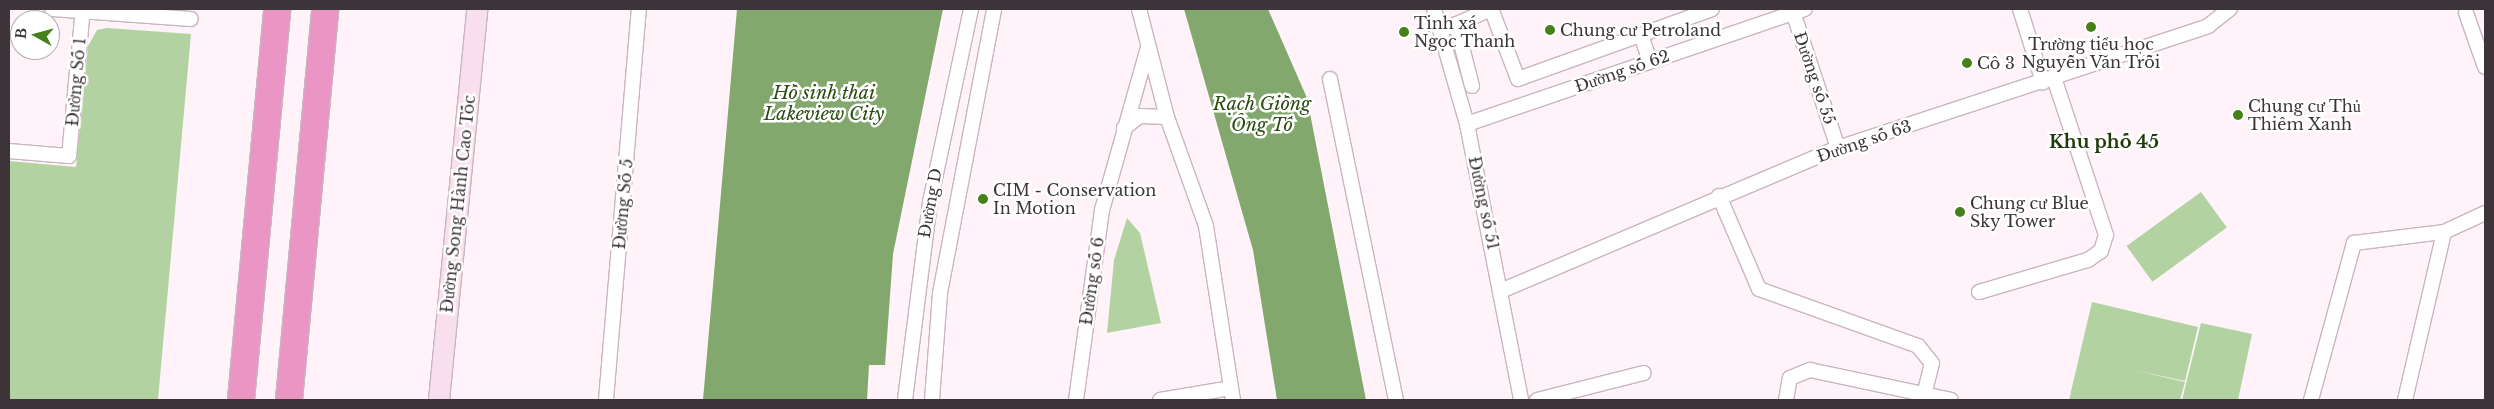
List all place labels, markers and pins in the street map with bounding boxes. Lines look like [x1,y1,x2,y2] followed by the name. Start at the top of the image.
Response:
[1414,13,1516,51] place label: Tịnh xá Ngọc Thanh
[1560,20,1721,40] place label: Chung cư Petroland
[2085,21,2097,33] marker: Trường tiểu học Nguyễn Văn Trỗi
[1544,24,1556,36] marker: Chung cư Petroland
[1398,26,1410,38] marker: Tịnh xá Ngọc Thanh
[2021,34,2161,72] place label: Trường tiểu học Nguyễn Văn Trỗi
[1977,53,2015,73] place label: Cô 3
[1961,57,1973,69] marker: Cô 3
[2248,96,2361,134] place label: Chung cư Thủ Thiêm Xanh
[2232,109,2244,121] marker: Chung cư Thủ Thiêm Xanh
[993,180,1156,218] place label: CIM - Conservation In Motion
[977,193,989,205] marker: CIM - Conservation In Motion
[1970,193,2089,231] place label: Chung cư Blue Sky Tower
[1954,206,1966,218] marker: Chung cư Blue Sky Tower

